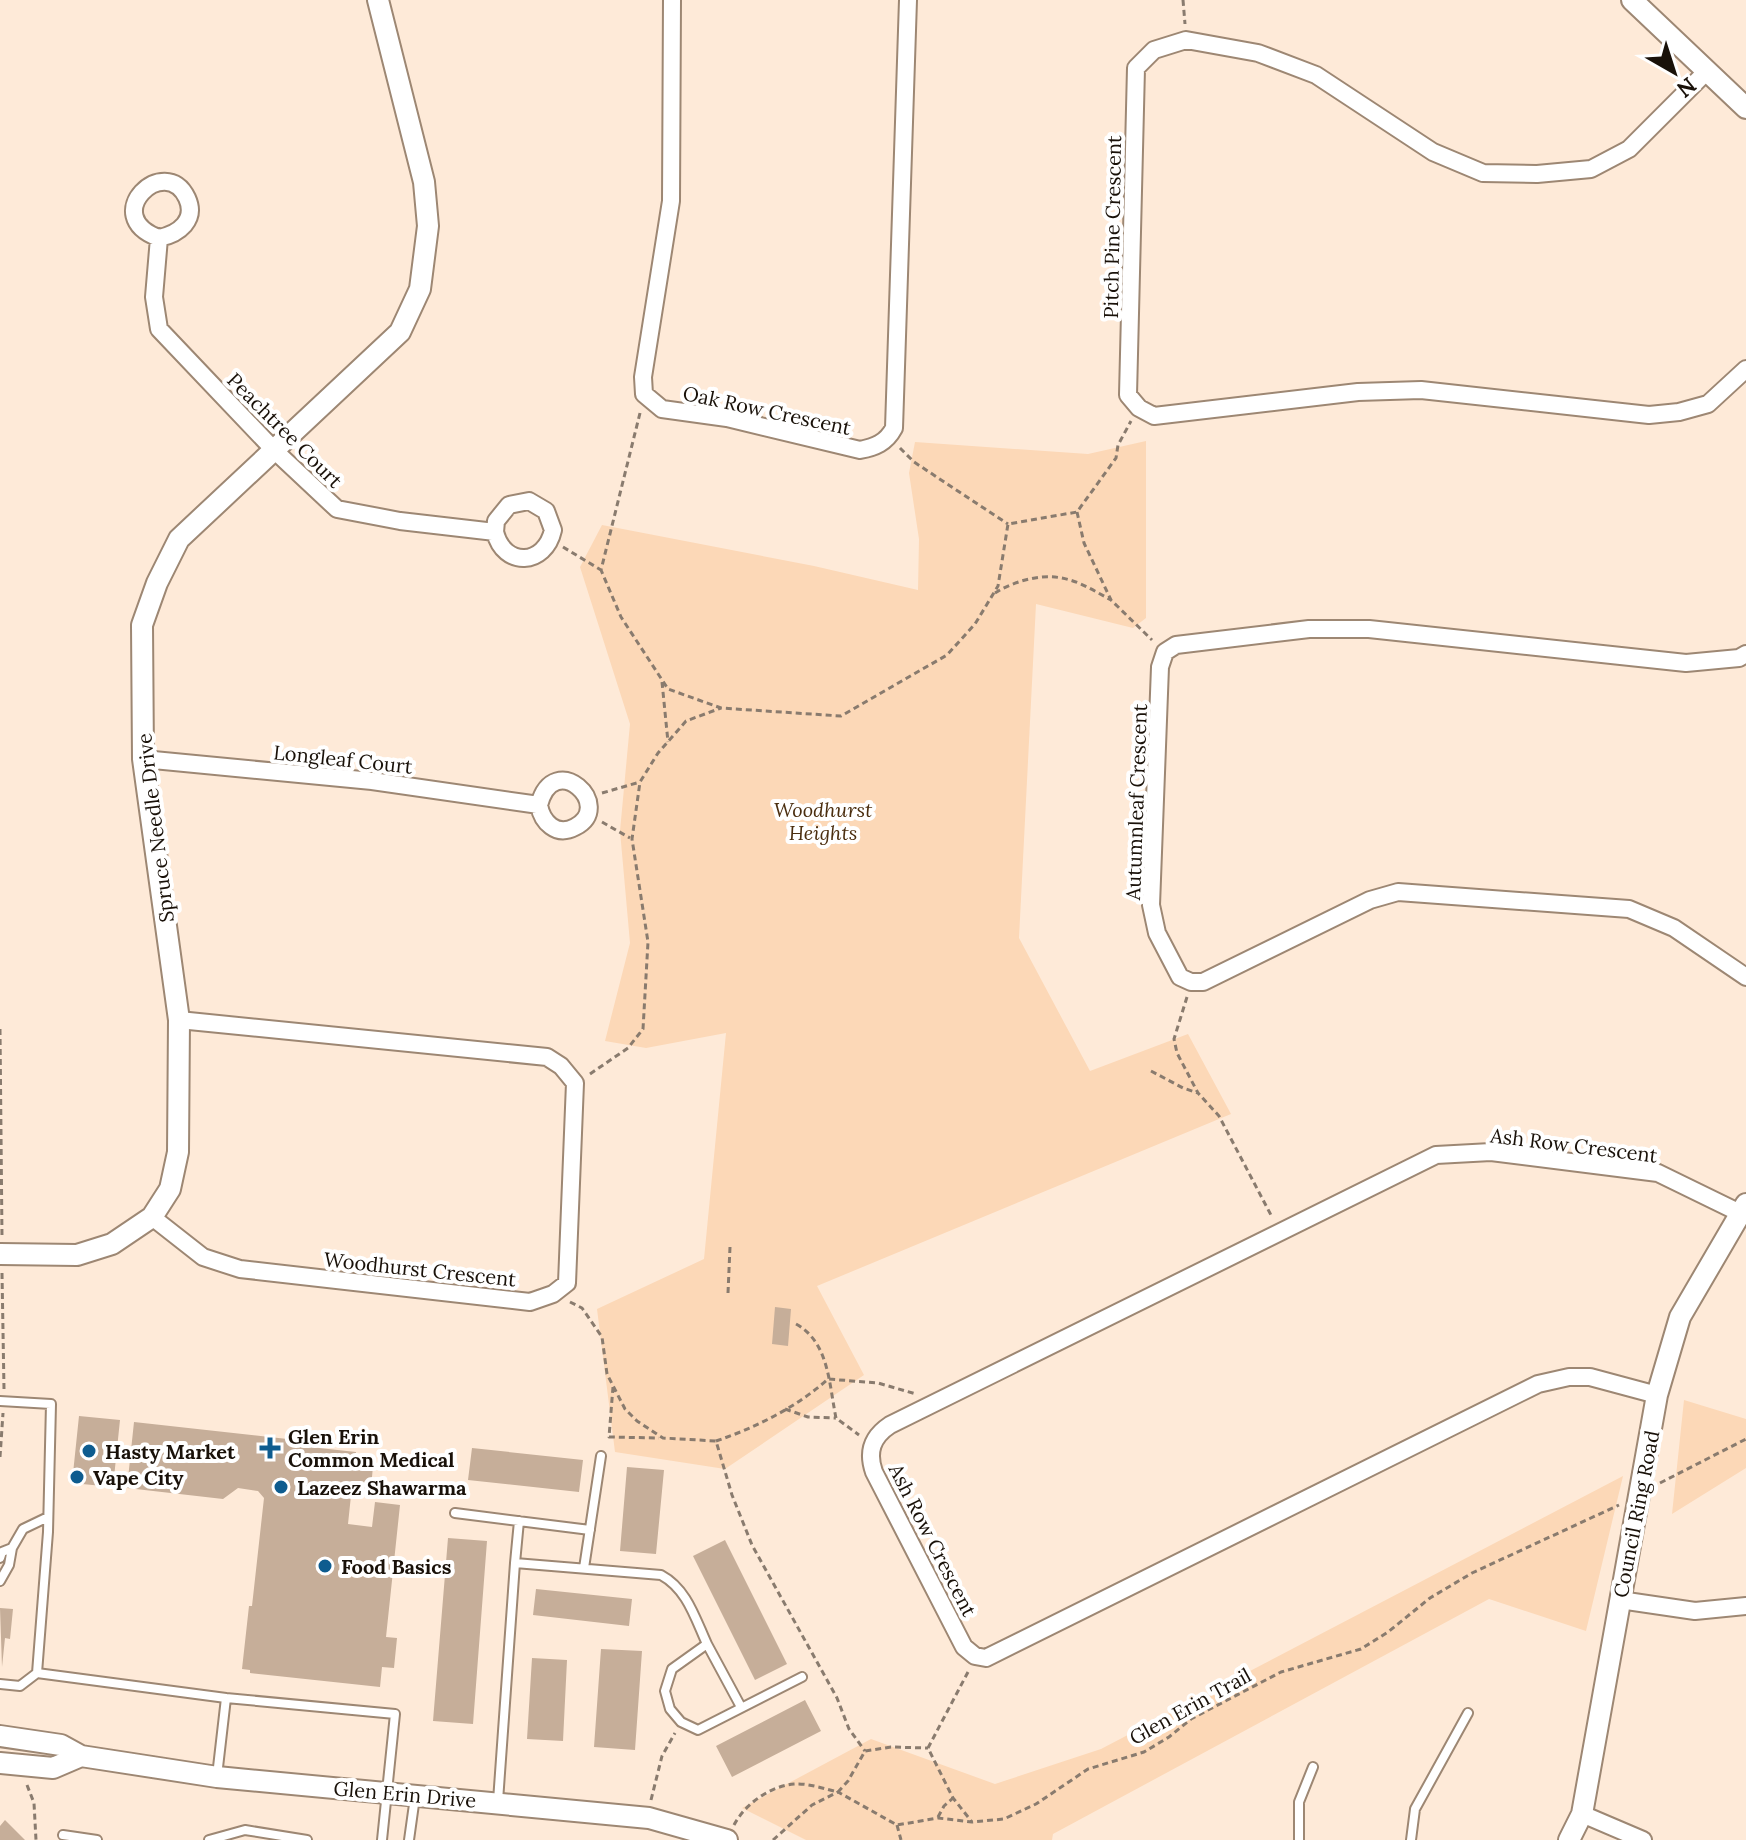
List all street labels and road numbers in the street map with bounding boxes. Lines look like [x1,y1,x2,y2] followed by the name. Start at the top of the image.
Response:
[1098,135,1126,319] street label: Pitch Pine Crescent
[222,367,348,493] street label: Peachtree Court
[681,380,854,440] street label: Oak Row Crescent
[1120,703,1152,902] street label: Autumnleaf Crescent
[131,732,179,924] street label: Spruce Needle Drive
[272,739,414,779] street label: Longleaf Court
[1488,1122,1659,1168] street label: Ash Row Crescent
[323,1246,518,1292] street label: Woodhurst Crescent
[1608,1428,1664,1600] street label: Council Ring Road
[883,1459,982,1621] street label: Ash Row Crescent
[1125,1662,1255,1750] street label: Glen Erin Trail
[333,1775,477,1813] street label: Glen Erin Drive

